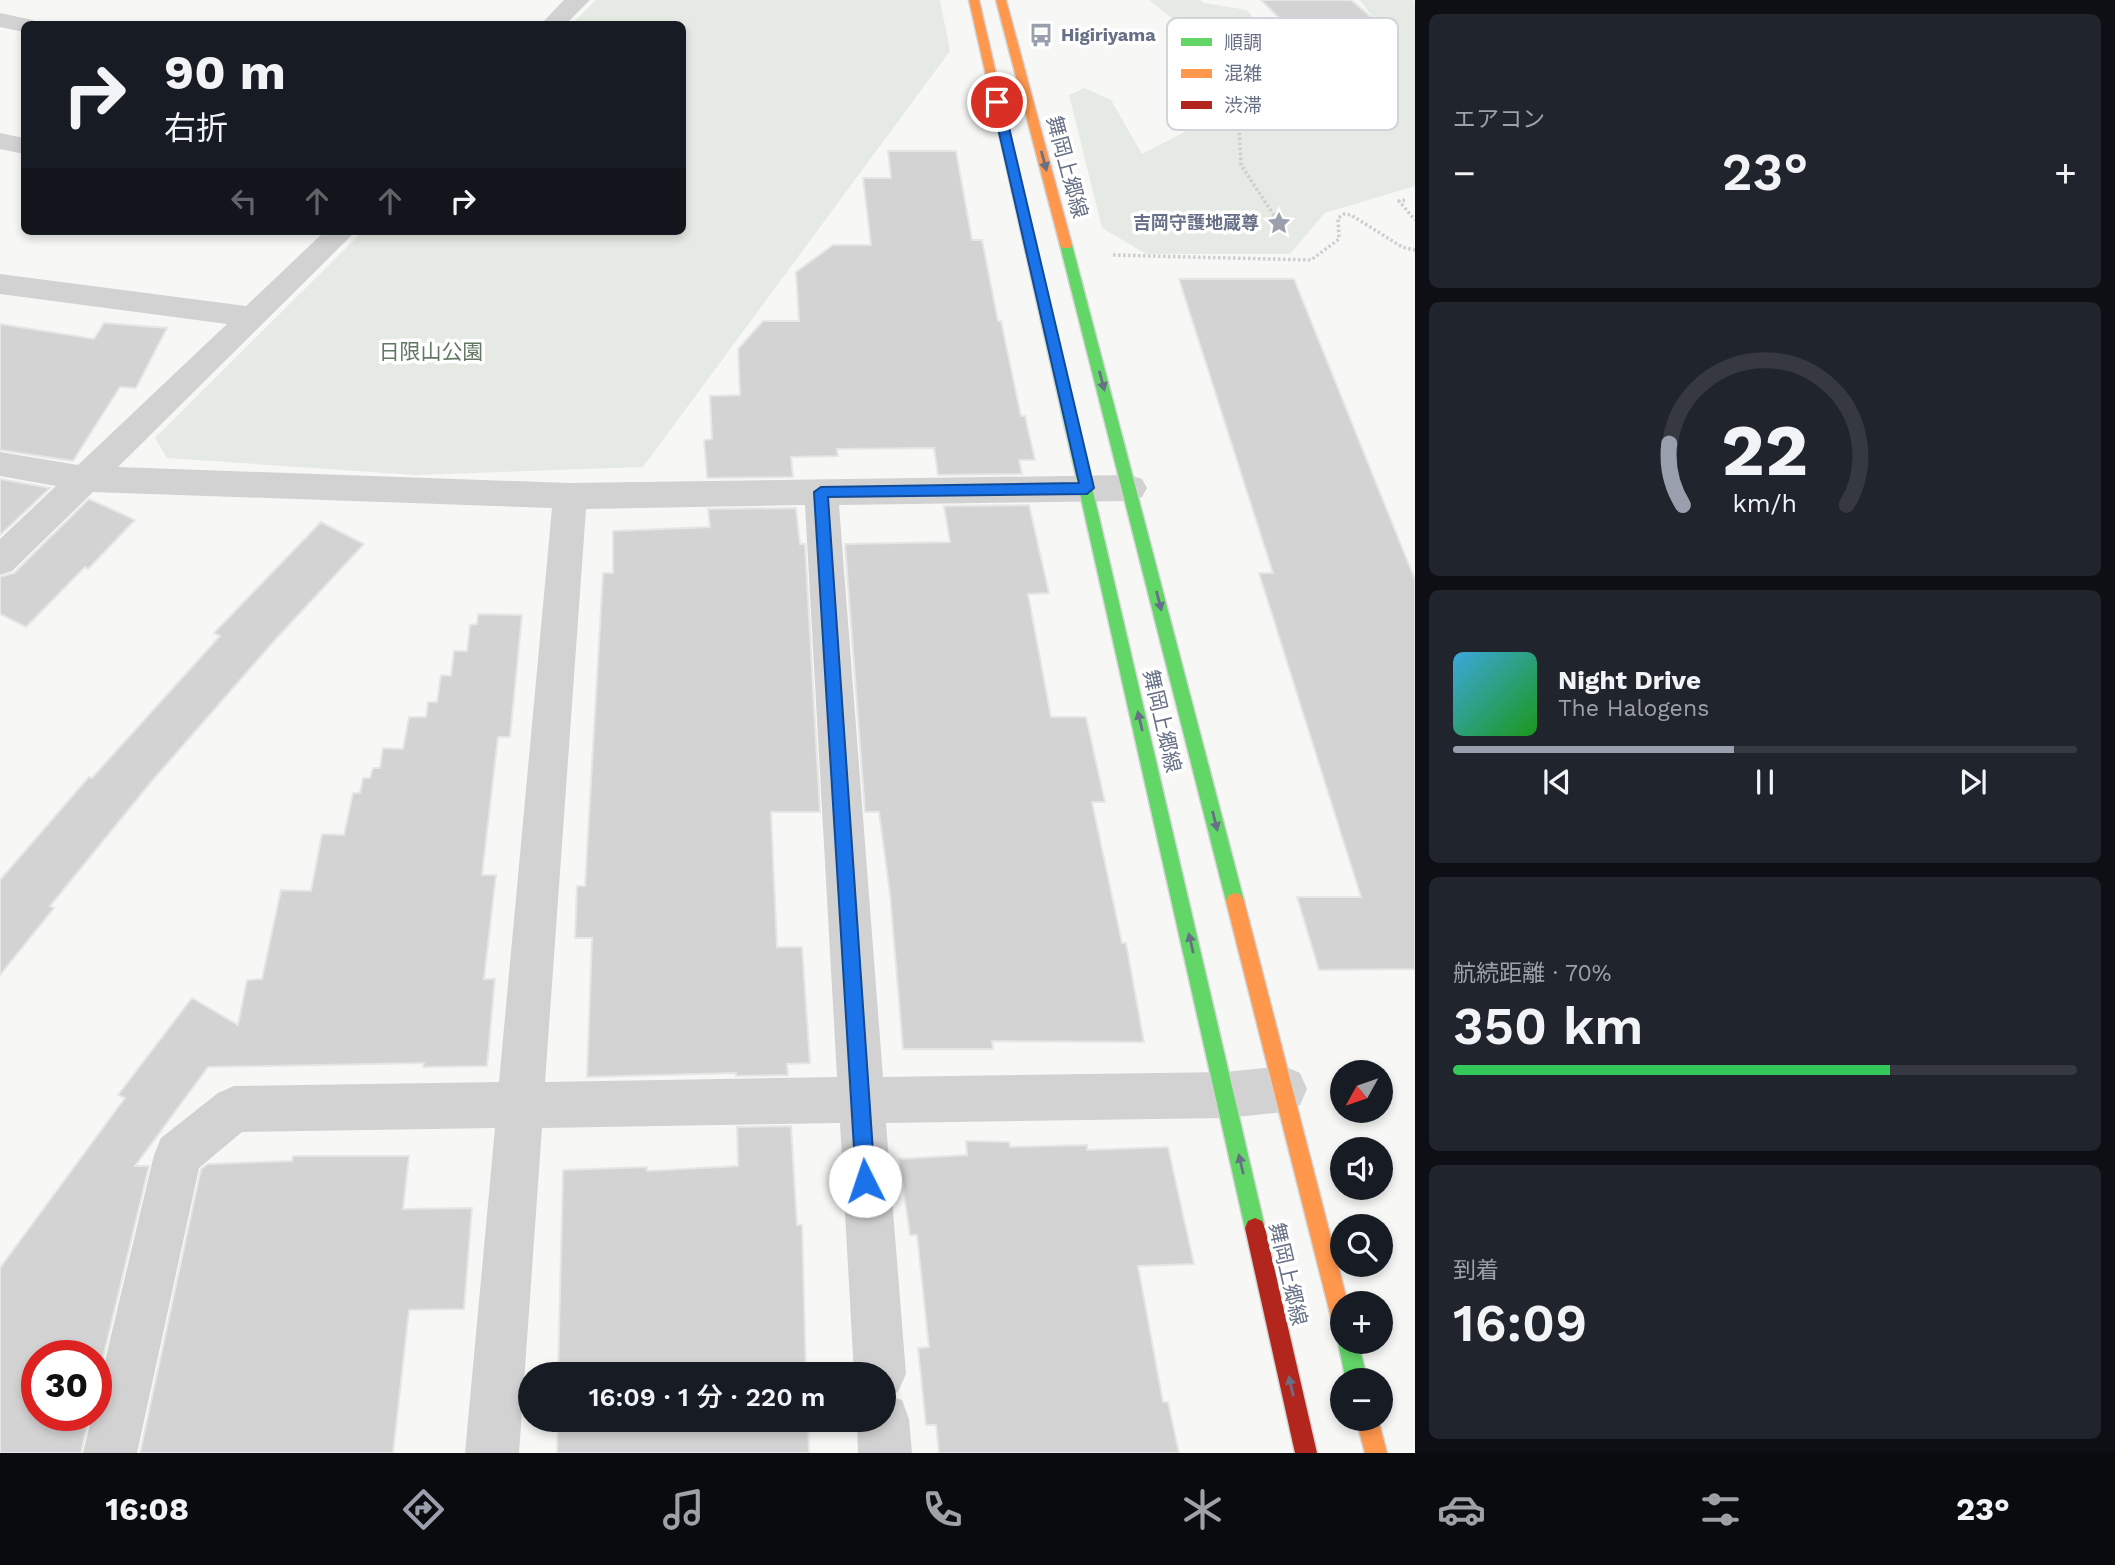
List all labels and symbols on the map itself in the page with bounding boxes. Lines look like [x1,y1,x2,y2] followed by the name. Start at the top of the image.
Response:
[1167,18,1398,130] legend
[1027,21,1055,49] bus stop icon: Higiriyama
[1061,24,1156,45] place label: Higiriyama
[1224,31,1262,54] text: 順調
[1224,62,1262,85] text: 混雑
[967,72,1027,132] pin
[1224,94,1262,117] text: 渋滞
[1042,113,1093,221] street label: 舞岡上郷線
[1039,150,1050,172] one-way arrow
[1265,209,1293,237] place icon: 吉岡守護地蔵尊
[1133,212,1259,233] place label: 吉岡守護地蔵尊
[379,339,484,364] park label: 日限山公園
[1097,370,1108,392] one-way arrow
[1154,590,1165,612] one-way arrow
[1138,667,1186,775] street label: 舞岡上郷線
[1134,710,1145,732] one-way arrow
[1210,811,1221,833] one-way arrow
[1185,932,1196,954] one-way arrow
[1330,1060,1393,1124] north arrow
[828,1144,902,1218] position arrow
[1236,1153,1247,1175] one-way arrow
[1264,1220,1312,1328] street label: 舞岡上郷線
[21,1340,112,1431] speed limit sign: 30
[1286,1375,1297,1397] one-way arrow

